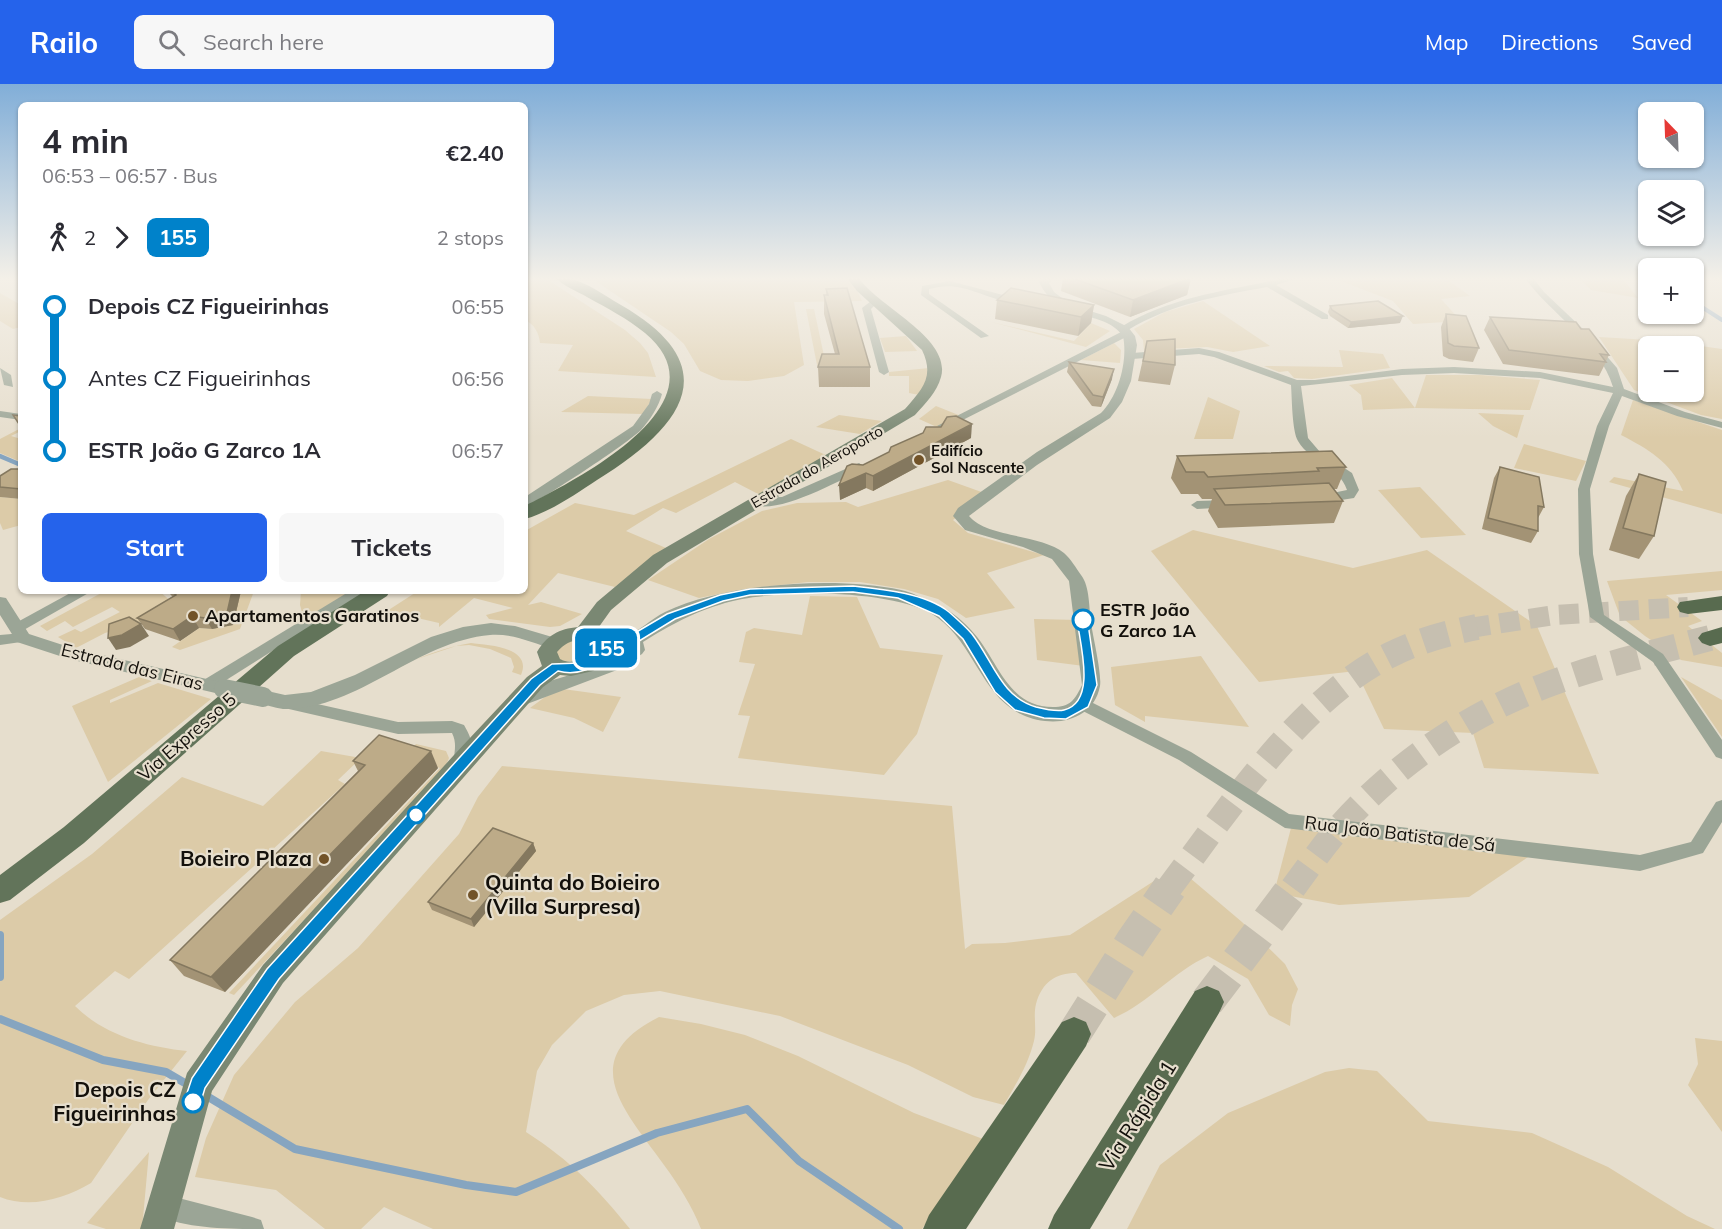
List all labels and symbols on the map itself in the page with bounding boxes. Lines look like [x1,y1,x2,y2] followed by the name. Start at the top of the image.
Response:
[1638,102,1704,168] north arrow
[747,421,886,512] street label: Estrada do Aeroporto
[931,441,1024,477] place label: Edifício Sol Nascente
[912,453,926,467] marker: Edifício Sol Nascente
[1100,598,1196,642] place label: ESTR João G Zarco 1A
[205,604,419,627] place label: Apartamentos Garatinos
[186,609,200,623] marker: Apartamentos Garatinos
[1072,609,1094,631] marker: ESTR João G Zarco 1A
[572,628,640,668] line badge: 155
[59,638,206,695] street label: Estrada das Eiras
[133,687,241,786] street label: Via Expresso 5
[407,806,425,824] unlabelled marker
[1303,810,1497,857] street label: Rua João Batista de Sá
[180,845,312,871] place label: Boieiro Plaza
[317,852,331,866] marker: Boieiro Plaza
[485,869,660,919] place label: Quinta do Boieiro (Villa Surpresa)
[466,888,480,902] marker: Quinta do Boieiro (Villa Surpresa)
[1093,1055,1181,1176] street label: Via Rápida 1
[53,1076,176,1126] place label: Depois CZ Figueirinhas
[182,1091,204,1113] marker: Depois CZ Figueirinhas

